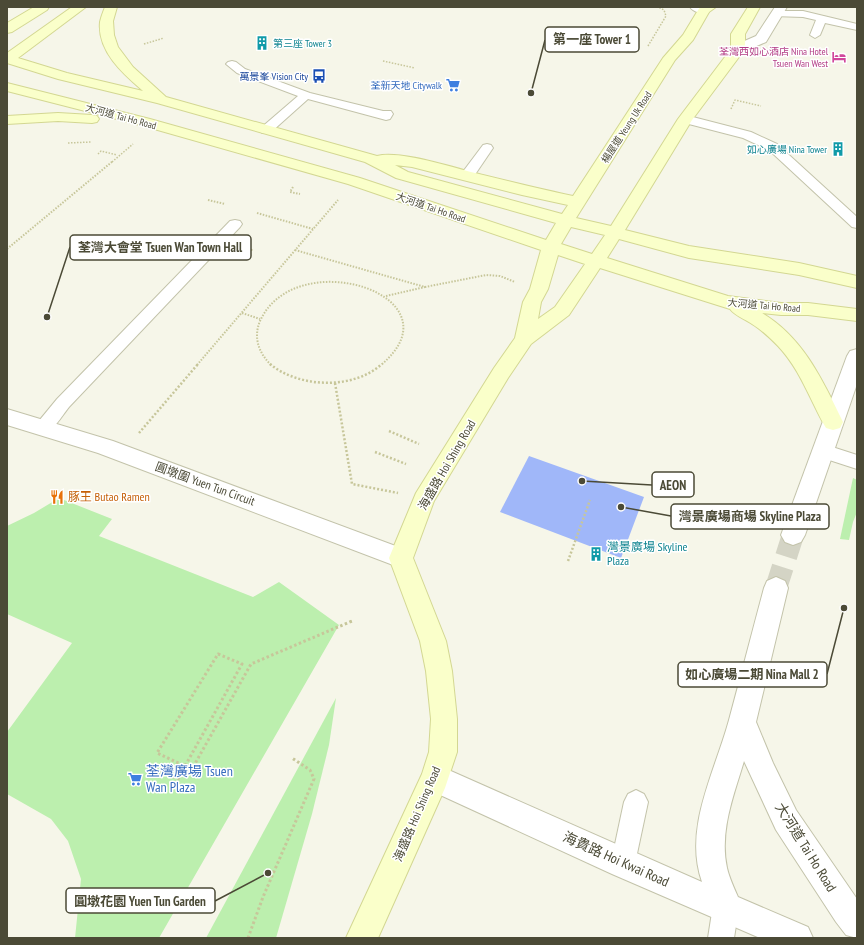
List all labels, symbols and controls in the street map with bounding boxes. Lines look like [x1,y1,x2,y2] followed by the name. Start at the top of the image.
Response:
[545,27,639,52] callout: 第一座 Tower 1
[553,31,631,48] text: 第一座 Tower 1
[254,35,270,51] building icon: 第三座 Tower 3
[273,37,332,50] place label: 第三座 Tower 3
[719,45,829,70] place label: 荃灣西如心酒店 Nina Hotel Tsuen Wan West
[831,49,847,65] hotel icon: 荃灣西如心酒店 Nina Hotel Tsuen Wan West
[311,68,327,84] bus stop icon: 萬景峯 Vision City
[240,70,308,83] place label: 萬景峯 Vision City
[445,77,461,93] supermarket icon: 荃新天地 Citywalk
[370,79,442,92] place label: 荃新天地 Citywalk
[598,89,655,166] street label: 楊屋道 Yeung Uk Road
[84,101,158,132] street label: 大河道 Tai Ho Road
[830,141,846,157] building icon: 如心廣場 Nina Tower
[747,143,827,156] place label: 如心廣場 Nina Tower
[394,189,467,225] street label: 大河道 Tai Ho Road
[70,235,251,260] callout: 荃灣大會堂 Tsuen Wan Town Hall
[78,239,243,256] text: 荃灣大會堂 Tsuen Wan Town Hall
[727,296,801,315] street label: 大河道 Tai Ho Road
[415,417,479,513] street label: 海盛路 Hoi Shing Road
[153,459,258,509] street label: 圓墩圍 Yuen Tun Circuit
[652,472,694,497] callout: AEON
[659,477,686,494] text: AEON
[49,489,65,505] restaurant icon: 豚王 Butao Ramen
[68,489,150,504] place label: 豚王 Butao Ramen
[671,504,829,529] callout: 灣景廣場商場 Skyline Plaza
[679,508,821,525] text: 灣景廣場商場 Skyline Plaza
[607,539,688,568] place label: 灣景廣場 Skyline Plaza
[588,546,604,562] building icon: 灣景廣場 Skyline Plaza
[678,662,827,687] callout: 如心廣場二期 Nina Mall 2
[685,666,819,683] text: 如心廣場二期 Nina Mall 2
[146,762,233,796] place label: 荃灣廣場 Tsuen Wan Plaza
[390,764,443,864] street label: 海盛路 Hoi Shing Road
[127,771,143,787] supermarket icon: 荃灣廣場 Tsuen Wan Plaza
[771,799,841,895] street label: 大河道 Tai Ho Road
[560,827,672,891] street label: 海貴路 Hoi Kwai Road
[66,888,215,913] callout: 圓墩花園 Yuen Tun Garden
[74,893,206,910] text: 圓墩花園 Yuen Tun Garden

